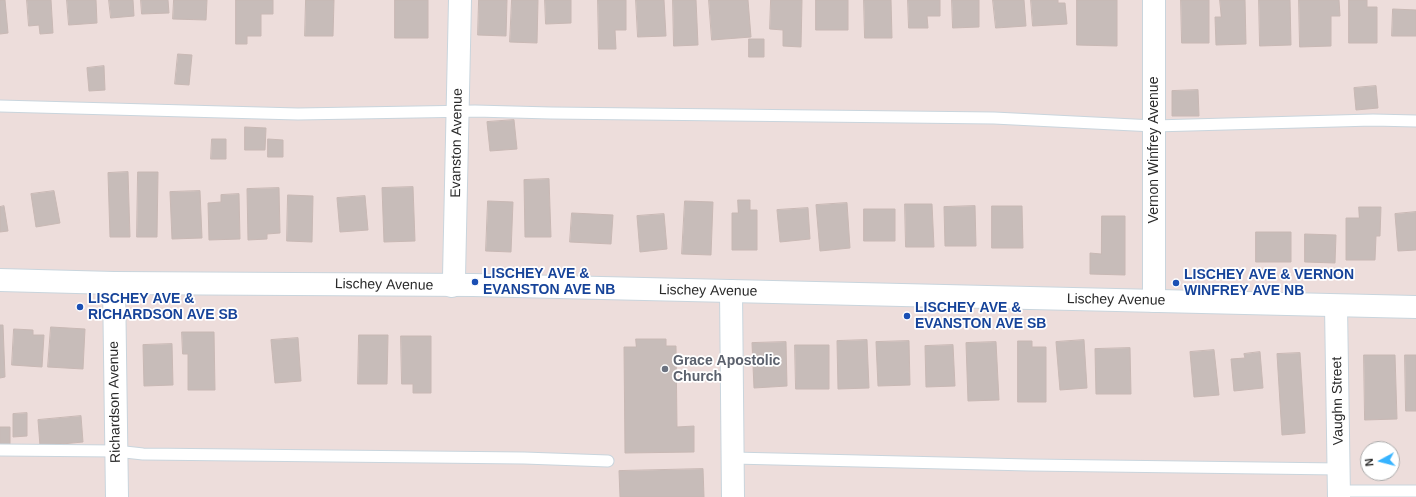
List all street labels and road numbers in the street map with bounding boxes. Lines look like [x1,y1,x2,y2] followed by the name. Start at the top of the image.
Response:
[1146,77,1162,223] street label: Vernon Winfrey Avenue
[448,88,466,198] street label: Evanston Avenue
[335,276,433,294] street label: Lischey Avenue
[659,282,757,300] street label: Lischey Avenue
[1067,291,1165,309] street label: Lischey Avenue
[106,341,124,463] street label: Richardson Avenue
[1329,357,1347,445] street label: Vaughn Street

